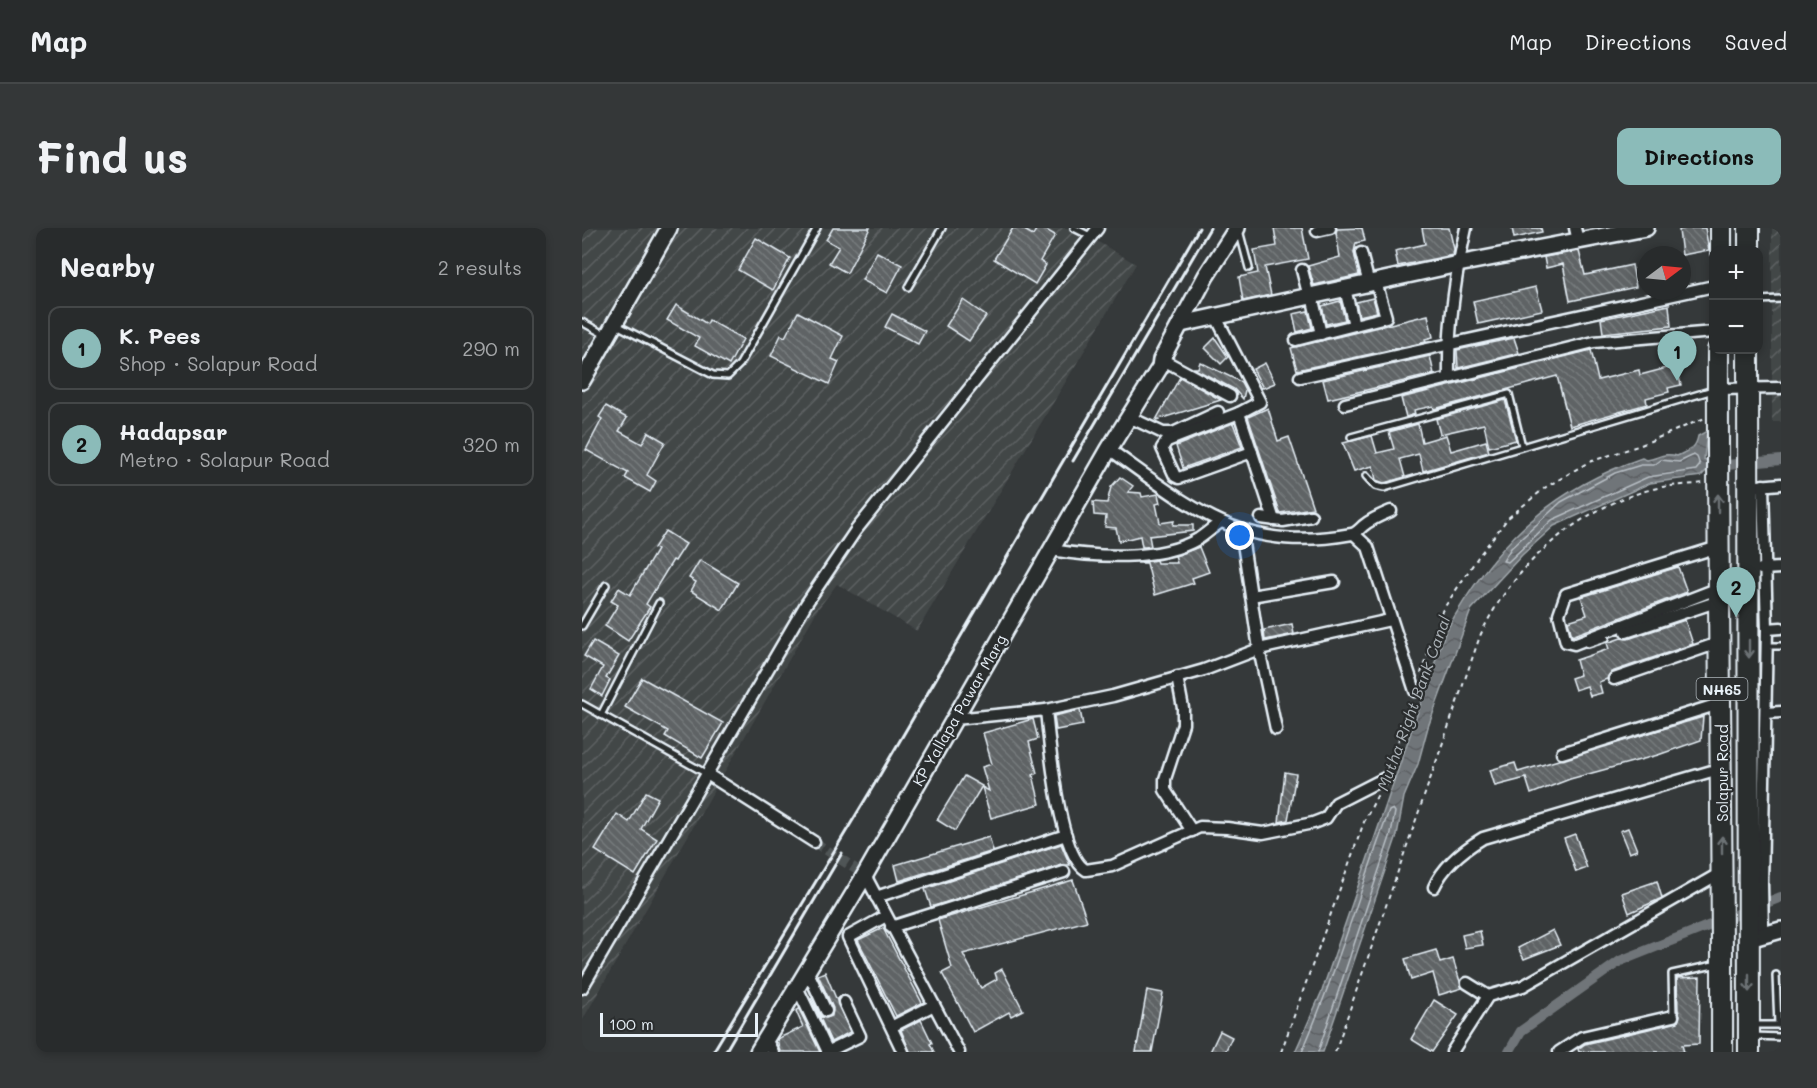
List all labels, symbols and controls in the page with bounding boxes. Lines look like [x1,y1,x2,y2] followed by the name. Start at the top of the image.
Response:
[30,23,87,59] text: Map
[1509,28,1552,55] text: Map
[1585,28,1692,55] text: Directions
[1725,28,1787,55] text: Saved
[1617,128,1781,185] button: Directions
[36,129,188,184] text: Find us
[1637,246,1691,300] north arrow
[1709,246,1763,354] map controls
[1709,246,1763,300] button: +
[60,250,155,284] text: Nearby
[438,254,522,280] text: 2 results
[1709,300,1763,354] button: −
[119,321,201,350] text: K. Pees
[1658,332,1696,381] pin: 1
[77,335,86,361] text: 1
[462,335,520,361] text: 290 m
[119,350,317,376] text: Shop · Solapur Road
[119,417,228,446] text: Hadapsar
[76,431,87,457] text: 2
[462,431,520,457] text: 320 m
[119,446,330,472] text: Metro · Solapur Road
[1712,493,1724,513] one-way arrow
[1225,521,1254,550] your location
[1716,568,1756,617] pin: 2
[1372,613,1454,793] water label: Mutha Right Bank Canal
[907,630,1011,789] street label: KP Yallapa Pawar Marg
[1743,638,1755,658] one-way arrow
[1696,678,1748,700] road number: NH65
[1712,724,1732,822] street label: Solapur Road
[1716,835,1728,855] one-way arrow
[1743,972,1755,992] one-way arrow
[600,1010,758,1038] scale bar
[609,1013,654,1034] text: 100 m

